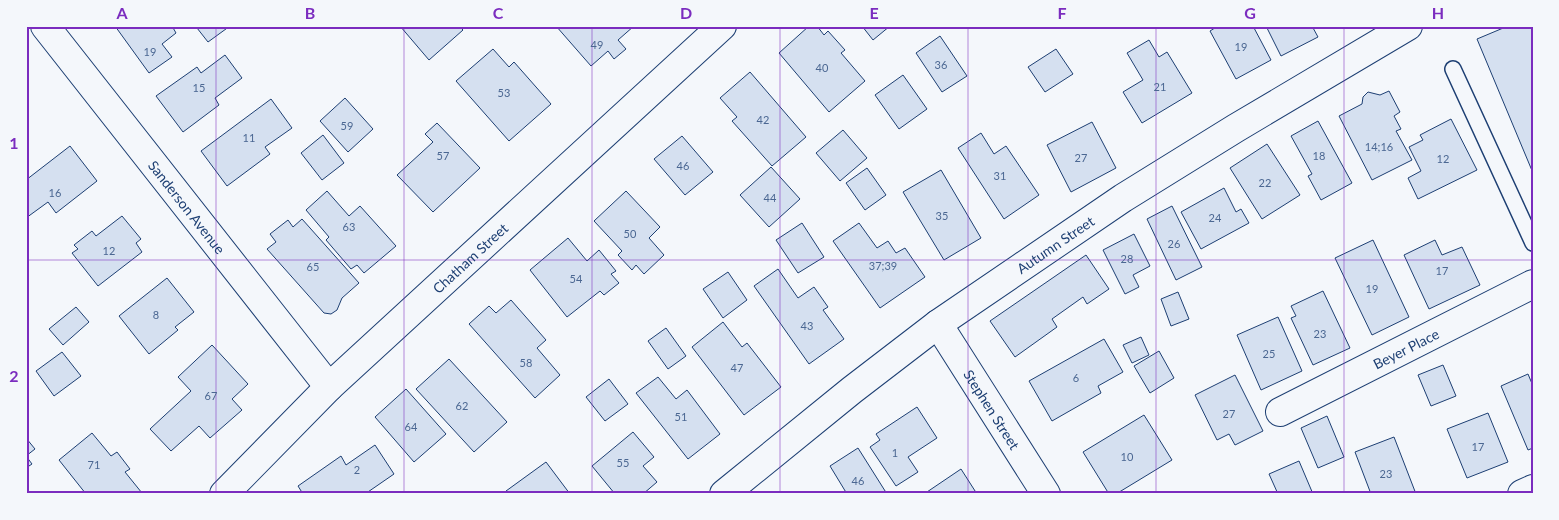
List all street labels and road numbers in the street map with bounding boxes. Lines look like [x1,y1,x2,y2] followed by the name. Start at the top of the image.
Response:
[145,157,229,257] street label: Sanderson Avenue
[1013,212,1097,277] street label: Autumn Street
[429,219,511,296] street label: Chatham Street
[1370,325,1442,372] street label: Beyer Place
[961,366,1024,452] street label: Stephen Street

